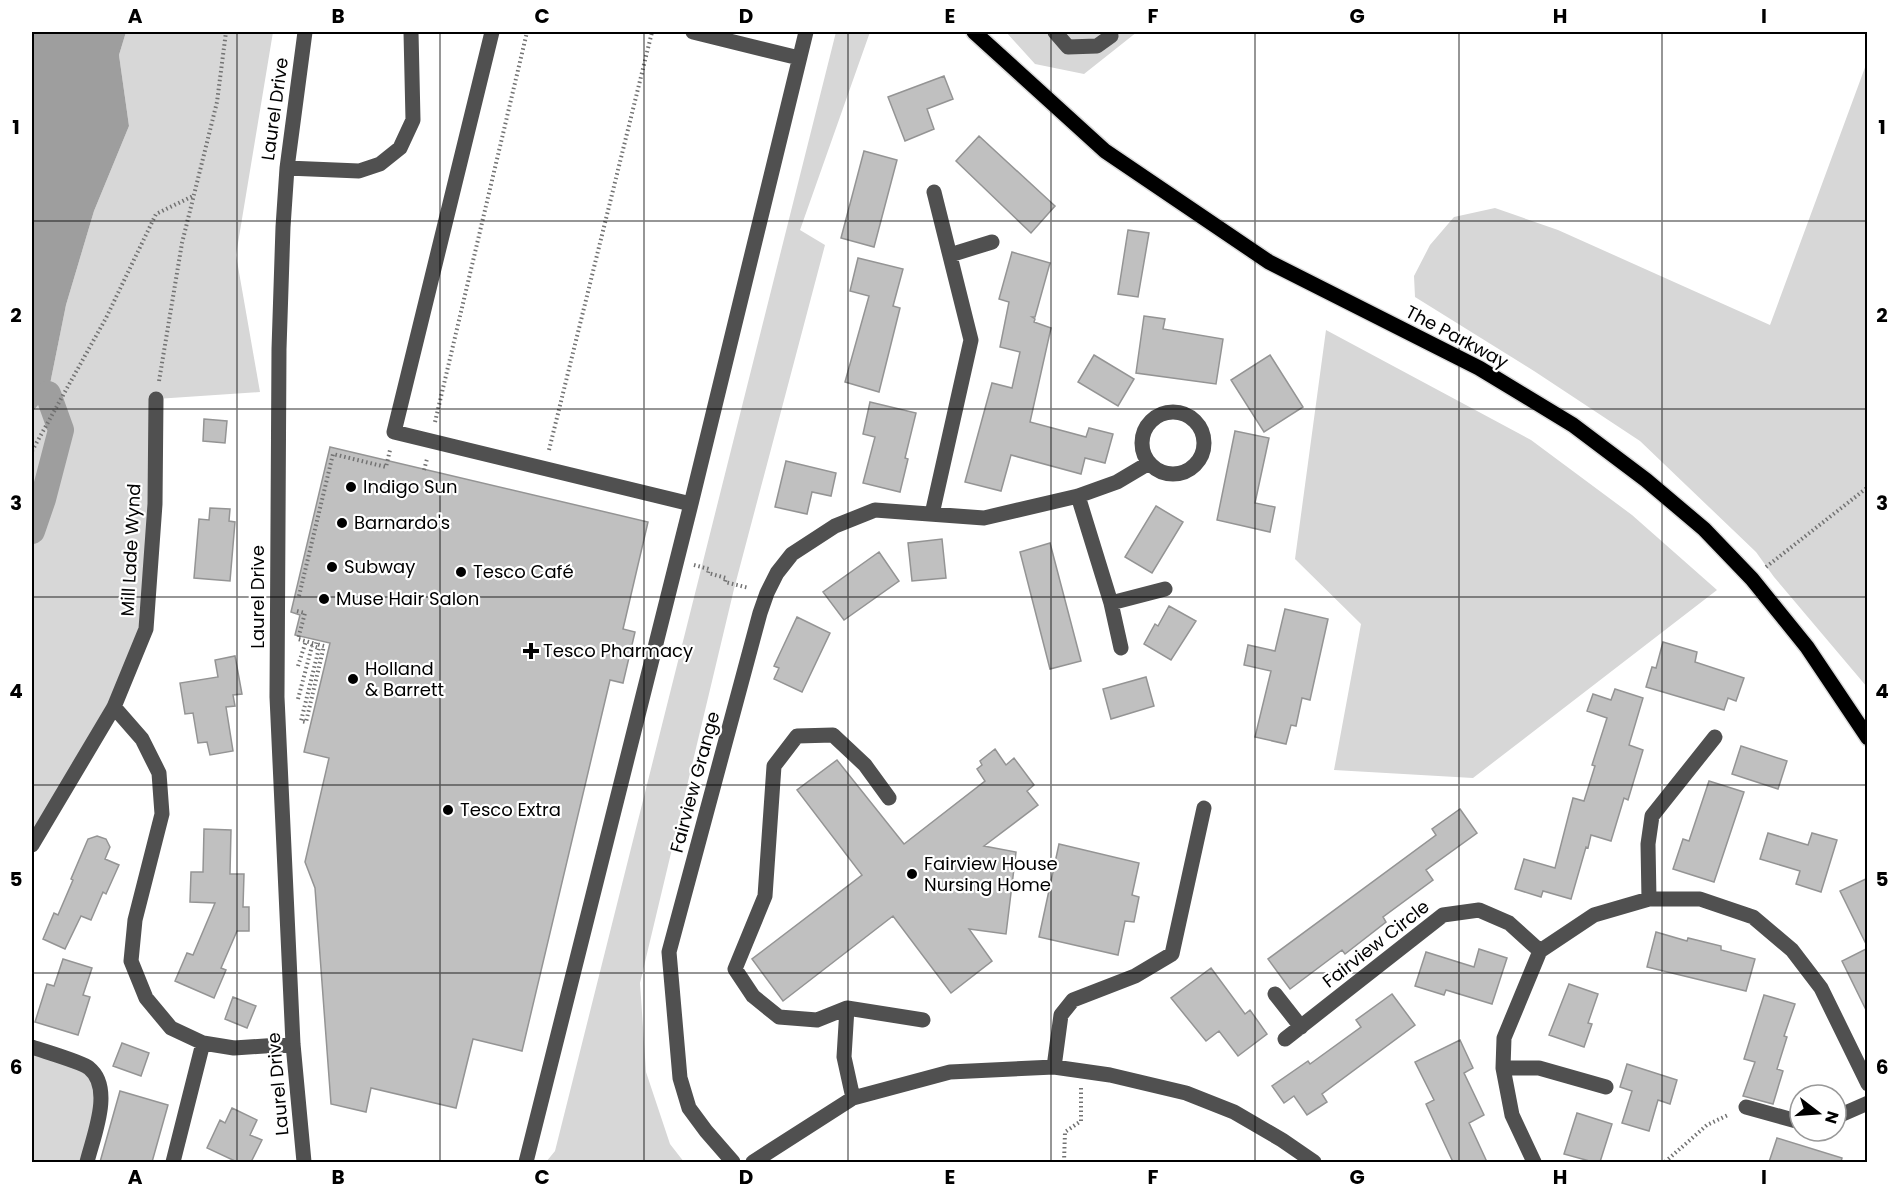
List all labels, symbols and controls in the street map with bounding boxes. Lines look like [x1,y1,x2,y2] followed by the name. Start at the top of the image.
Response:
[128,2,143,30] text: A
[331,2,345,30] text: B
[534,2,550,30] text: C
[739,2,753,30] text: D
[945,2,955,30] text: E
[1148,2,1159,30] text: F
[1349,2,1365,30] text: G
[1553,2,1567,30] text: H
[1761,2,1767,30] text: I
[255,56,294,162] street label: Laurel Drive
[12,113,20,141] text: 1
[1878,113,1886,141] text: 1
[1402,299,1513,374] street label: The Parkway
[10,301,22,329] text: 2
[1876,301,1888,329] text: 2
[363,474,458,499] place label: Indigo Sun
[344,480,358,494] marker: Indigo Sun
[115,483,146,617] street label: Mill Lade Wynd
[10,489,22,517] text: 3
[1876,489,1888,517] text: 3
[354,510,450,535] place label: Barnardo's
[335,516,349,530] marker: Barnardo's
[245,545,270,649] street label: Laurel Drive
[344,554,415,579] place label: Subway
[473,559,574,584] place label: Tesco Café
[325,560,339,574] marker: Subway
[454,565,468,579] marker: Tesco Café
[336,586,479,611] place label: Muse Hair Salon
[317,592,331,606] marker: Muse Hair Salon
[543,638,693,663] place label: Tesco Pharmacy
[524,644,538,658] marker: Tesco Pharmacy
[365,656,444,702] place label: Holland & Barrett
[346,672,360,686] marker: Holland & Barrett
[9,677,23,705] text: 4
[1875,677,1889,705] text: 4
[664,708,725,855] street label: Fairview Grange
[460,797,561,822] place label: Tesco Extra
[441,803,455,817] marker: Tesco Extra
[924,851,1058,897] place label: Fairview House Nursing Home
[10,865,23,893] text: 5
[1876,865,1889,893] text: 5
[905,867,919,881] marker: Fairview House Nursing Home
[1317,894,1434,993] street label: Fairview Circle
[261,1031,294,1137] street label: Laurel Drive
[10,1053,22,1081] text: 6
[1876,1053,1888,1081] text: 6
[1788,1083,1848,1143] north arrow
[1819,1108,1845,1126] text: N
[128,1163,143,1191] text: A
[331,1163,345,1191] text: B
[534,1163,550,1191] text: C
[739,1163,753,1191] text: D
[945,1163,955,1191] text: E
[1148,1163,1159,1191] text: F
[1349,1163,1365,1191] text: G
[1553,1163,1567,1191] text: H
[1761,1163,1767,1191] text: I

